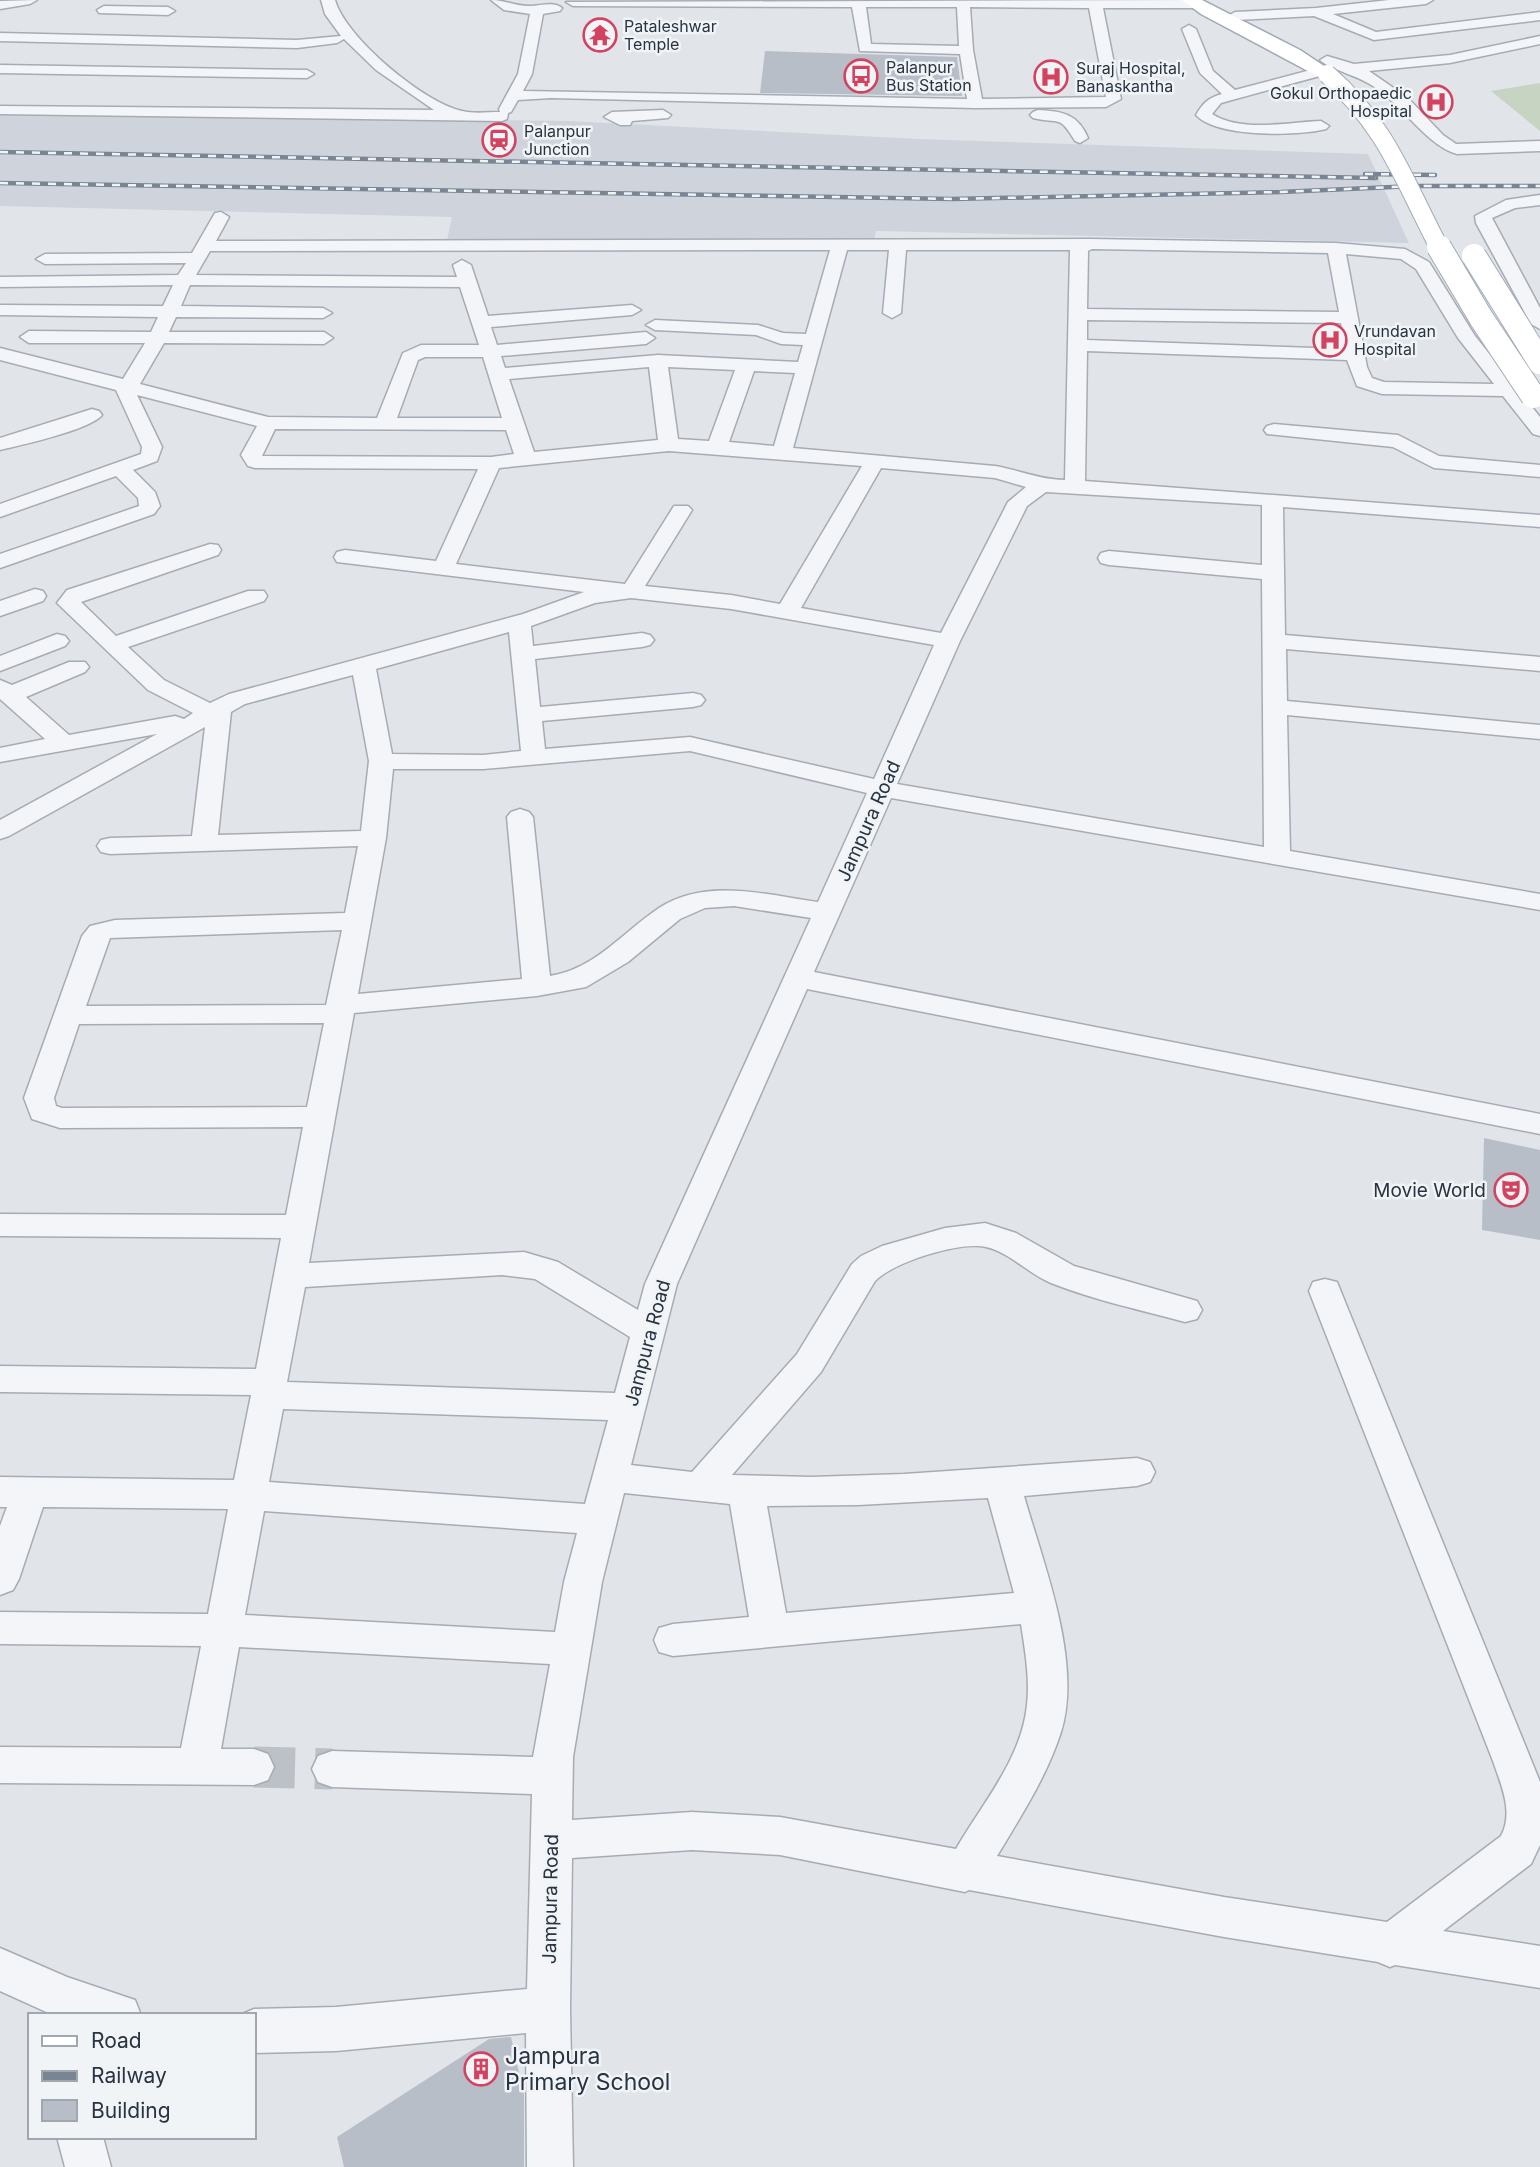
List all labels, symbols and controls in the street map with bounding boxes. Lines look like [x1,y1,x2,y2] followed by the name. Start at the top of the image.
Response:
[581,16,619,54] temple icon: Pataleshwar Temple
[624,16,717,54] place label: Pataleshwar Temple
[842,57,880,95] bus stop icon: Palanpur Bus Station
[886,57,972,95] place label: Palanpur Bus Station
[1032,58,1070,96] hospital icon: Suraj Hospital, Banaskantha
[1076,58,1186,96] place label: Suraj Hospital, Banaskantha
[1270,83,1412,121] place label: Gokul Orthopaedic Hospital
[1417,83,1455,121] hospital icon: Gokul Orthopaedic Hospital
[480,121,518,159] station icon: Palanpur Junction
[524,121,591,159] place label: Palanpur Junction
[1311,321,1349,359] hospital icon: Vrundavan Hospital
[1354,321,1436,359] place label: Vrundavan Hospital
[832,757,905,885] street label: Jampura Road
[1492,1171,1530,1209] theatre icon: Movie World
[1373,1179,1486,1202] place label: Movie World
[620,1277,675,1409] street label: Jampura Road
[538,1834,563,1964] street label: Jampura Road
[28,2013,256,2139] legend
[91,2028,142,2053] text: Road
[505,2042,670,2096] place label: Jampura Primary School
[462,2050,500,2088] building icon: Jampura Primary School
[91,2063,167,2088] text: Railway
[91,2098,171,2123] text: Building

